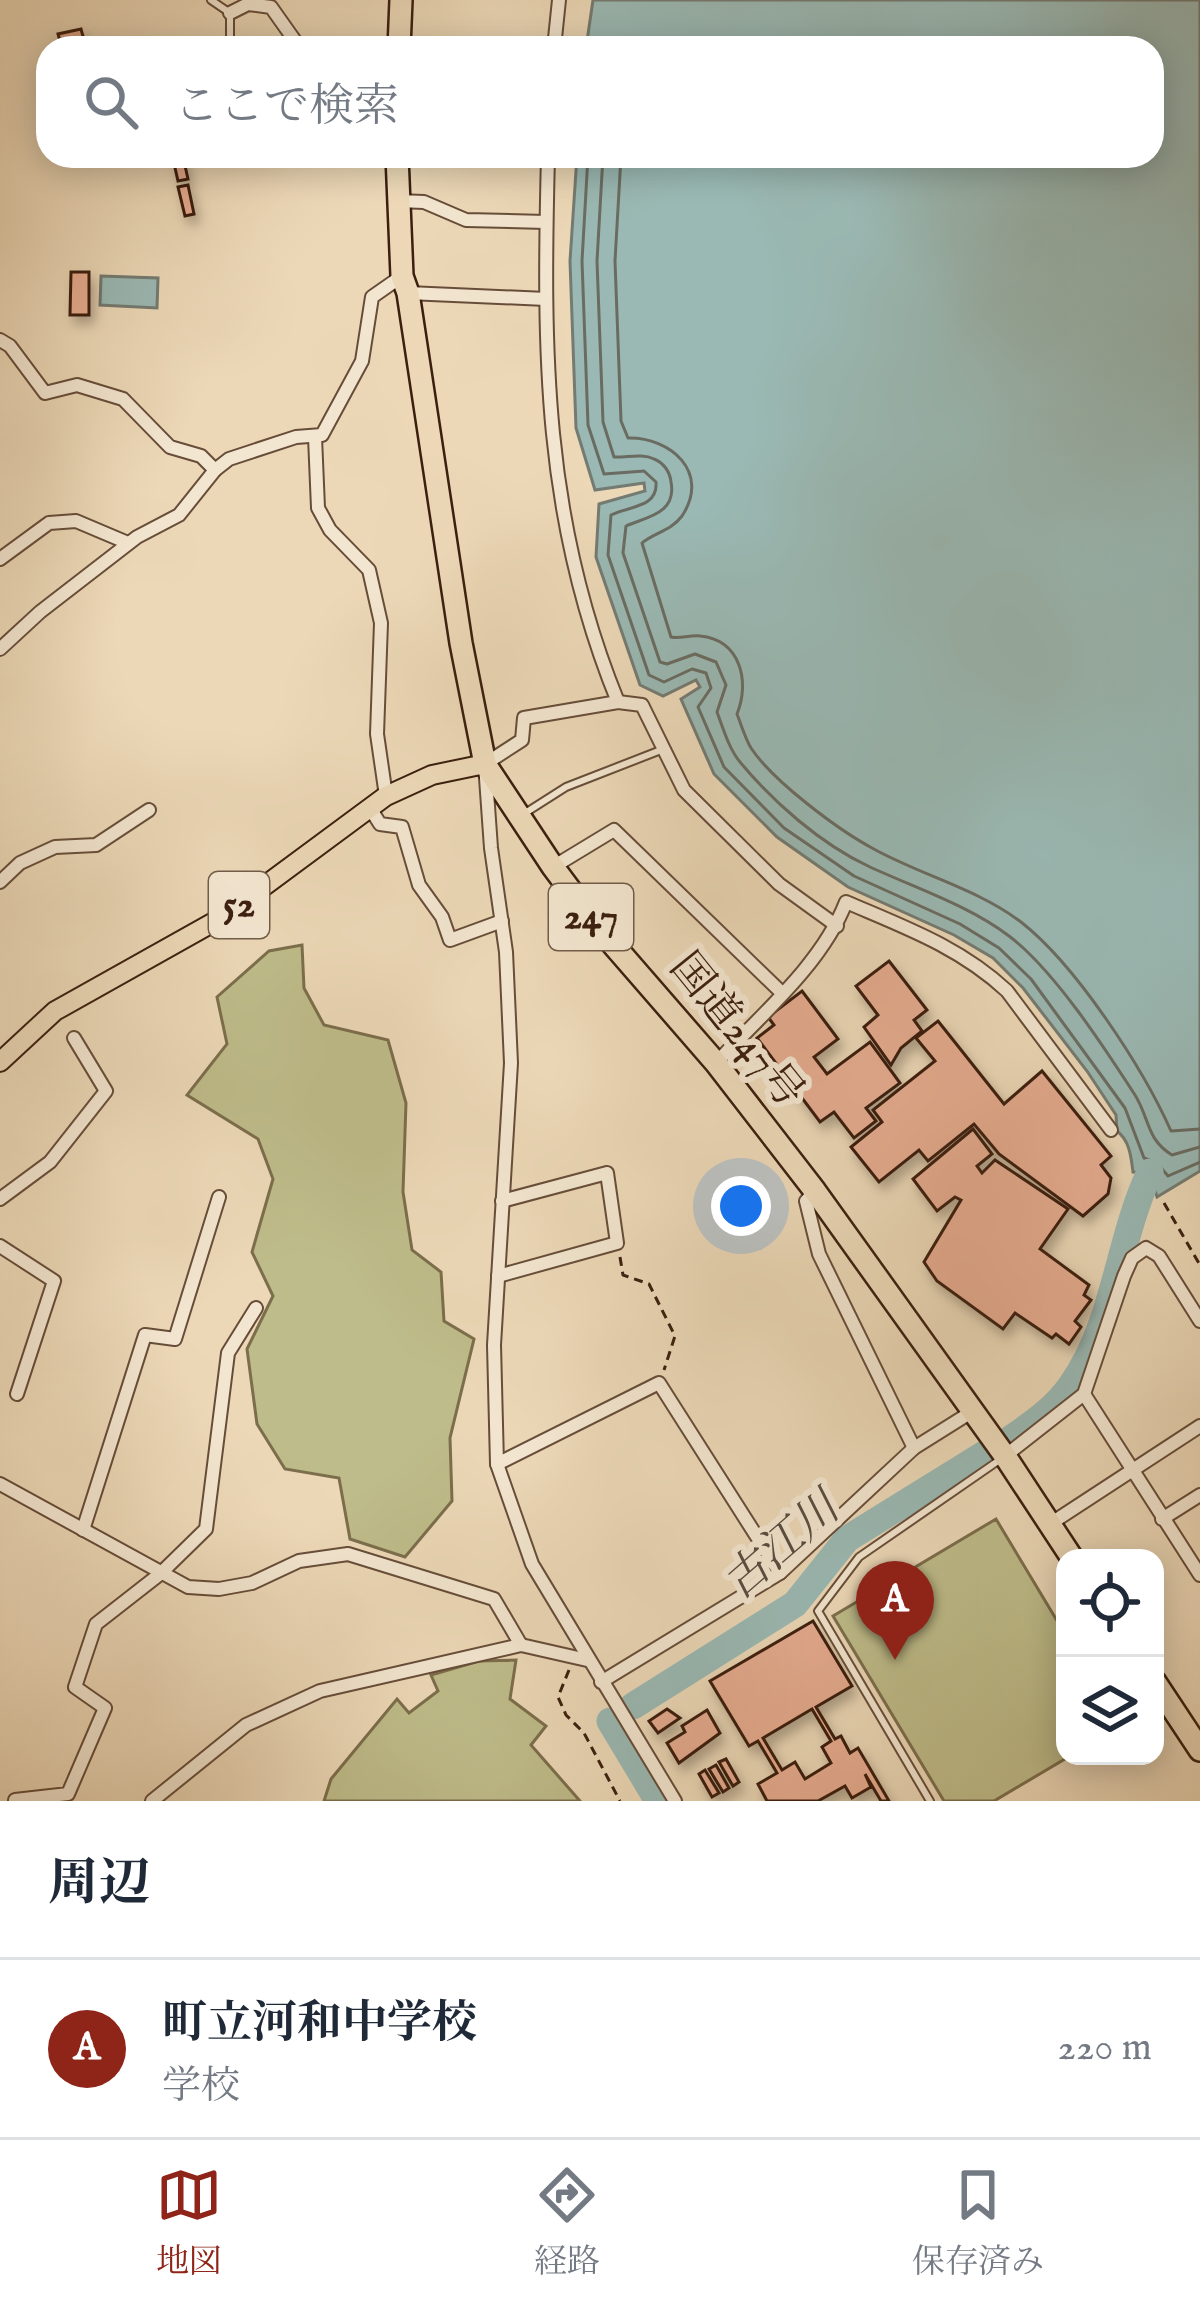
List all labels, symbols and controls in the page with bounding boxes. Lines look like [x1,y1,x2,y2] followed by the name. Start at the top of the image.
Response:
[36,36,1164,168] search box
[78,69,144,135] icon: search
[174,79,399,136] text: ここで検索
[209,872,269,938] road number: 52
[549,884,633,950] road number: 247
[657,943,815,1119] street label: 国道247号
[711,1176,771,1236] your location
[712,1478,855,1613] water label: 古江川
[1056,1549,1164,1765] map controls
[1056,1549,1164,1657] button: locate
[856,1561,934,1660] pin: A
[1056,1657,1164,1765] button: layers
[48,1853,150,1918] text: 周辺
[162,1996,477,2053] text: 町立河和中学校
[74,2024,100,2073] text: A
[1058,2024,1152,2073] text: 220 m
[162,2063,240,2112] text: 学校
[156,2162,222,2284] tab: 地図
[534,2162,600,2284] tab: 経路
[912,2162,1044,2284] tab: 保存済み

